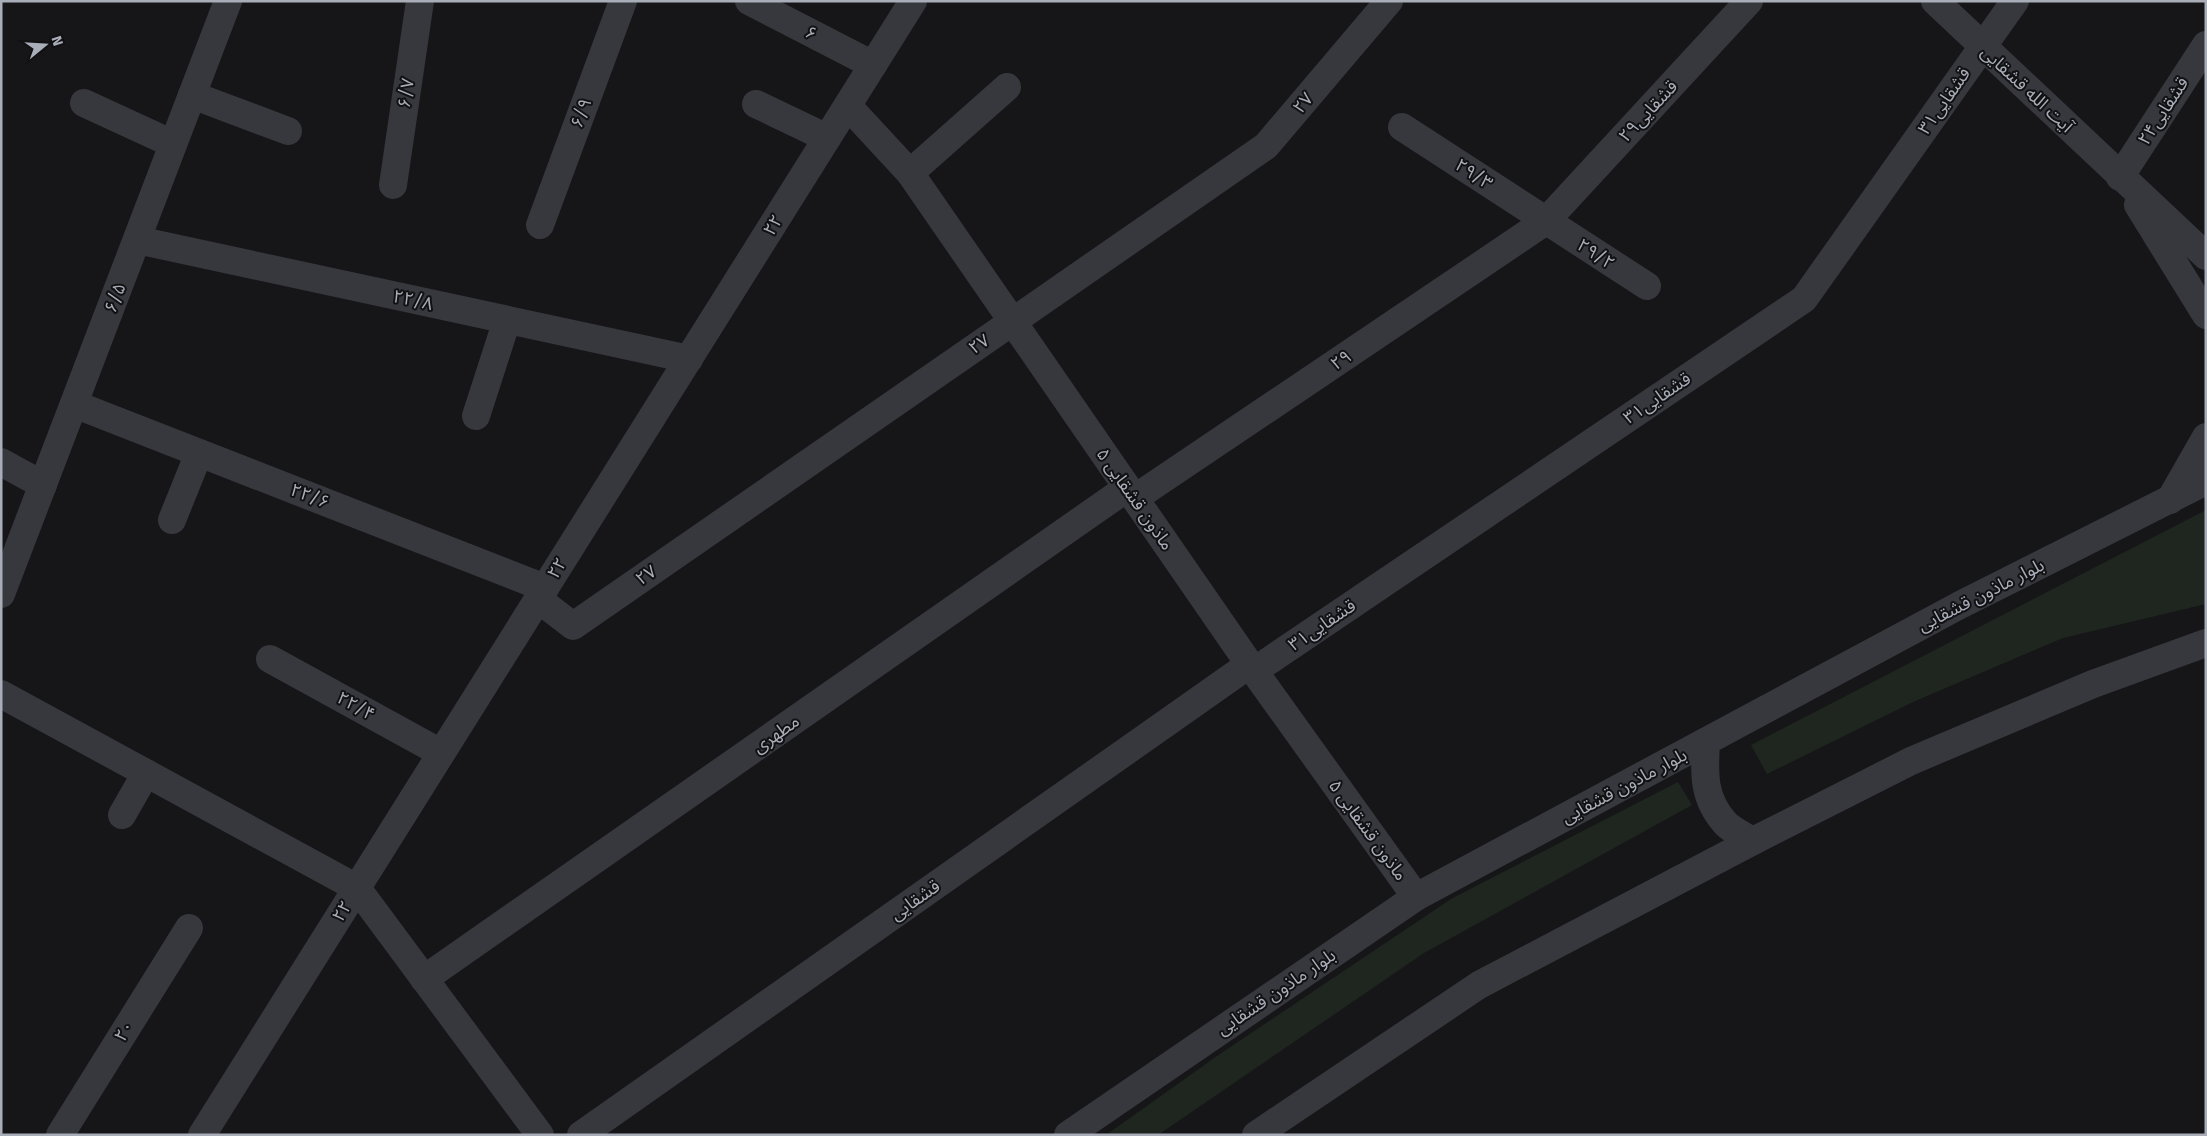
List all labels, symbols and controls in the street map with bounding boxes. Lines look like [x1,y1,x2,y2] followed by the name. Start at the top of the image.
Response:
[20,20,70,70] north arrow
[801,21,821,45] street label: ۶
[47,34,66,48] text: N
[1976,41,2078,138] street label: آیت الله قشقایی
[1913,63,1975,139] street label: ۳۱قشقایی
[2133,73,2193,149] street label: قشقایی۲۴
[1614,75,1682,147] street label: قشقایی۲۹
[393,77,419,109] street label: ۶/۷
[1288,88,1318,118] street label: ۲۷
[566,95,596,131] street label: ۶/۹
[1451,154,1497,194] street label: ۲۹/۳
[758,210,788,240] street label: ۲۲
[1573,234,1619,274] street label: ۲۹/۲
[99,280,131,316] street label: ۶/۵
[391,285,435,315] street label: ۲۲/۸
[964,329,994,359] street label: ۲۷
[1326,345,1356,375] street label: ۲۹
[1619,367,1695,429] street label: ۳۱قشقایی
[1092,444,1178,554] street label: ماذون قشقایی ۵
[287,479,333,513] street label: ۲۲/۶
[542,553,572,583] street label: ۲۲
[1914,554,2048,636] street label: بلوار ماذون قشقایی
[631,560,661,590] street label: ۲۷
[1284,594,1360,656] street label: ۳۱قشقایی
[333,687,379,725] street label: ۲۲/۴
[748,710,804,758] street label: مطهری
[1557,744,1691,828] street label: بلوار ماذون قشقایی
[1324,775,1412,885] street label: ماذون قشقایی ۵
[886,875,944,925] street label: قشقایی
[327,896,357,926] street label: ۲۲
[1212,944,1340,1040] street label: بلوار ماذون قشقایی
[109,1016,139,1046] street label: ۲۰

